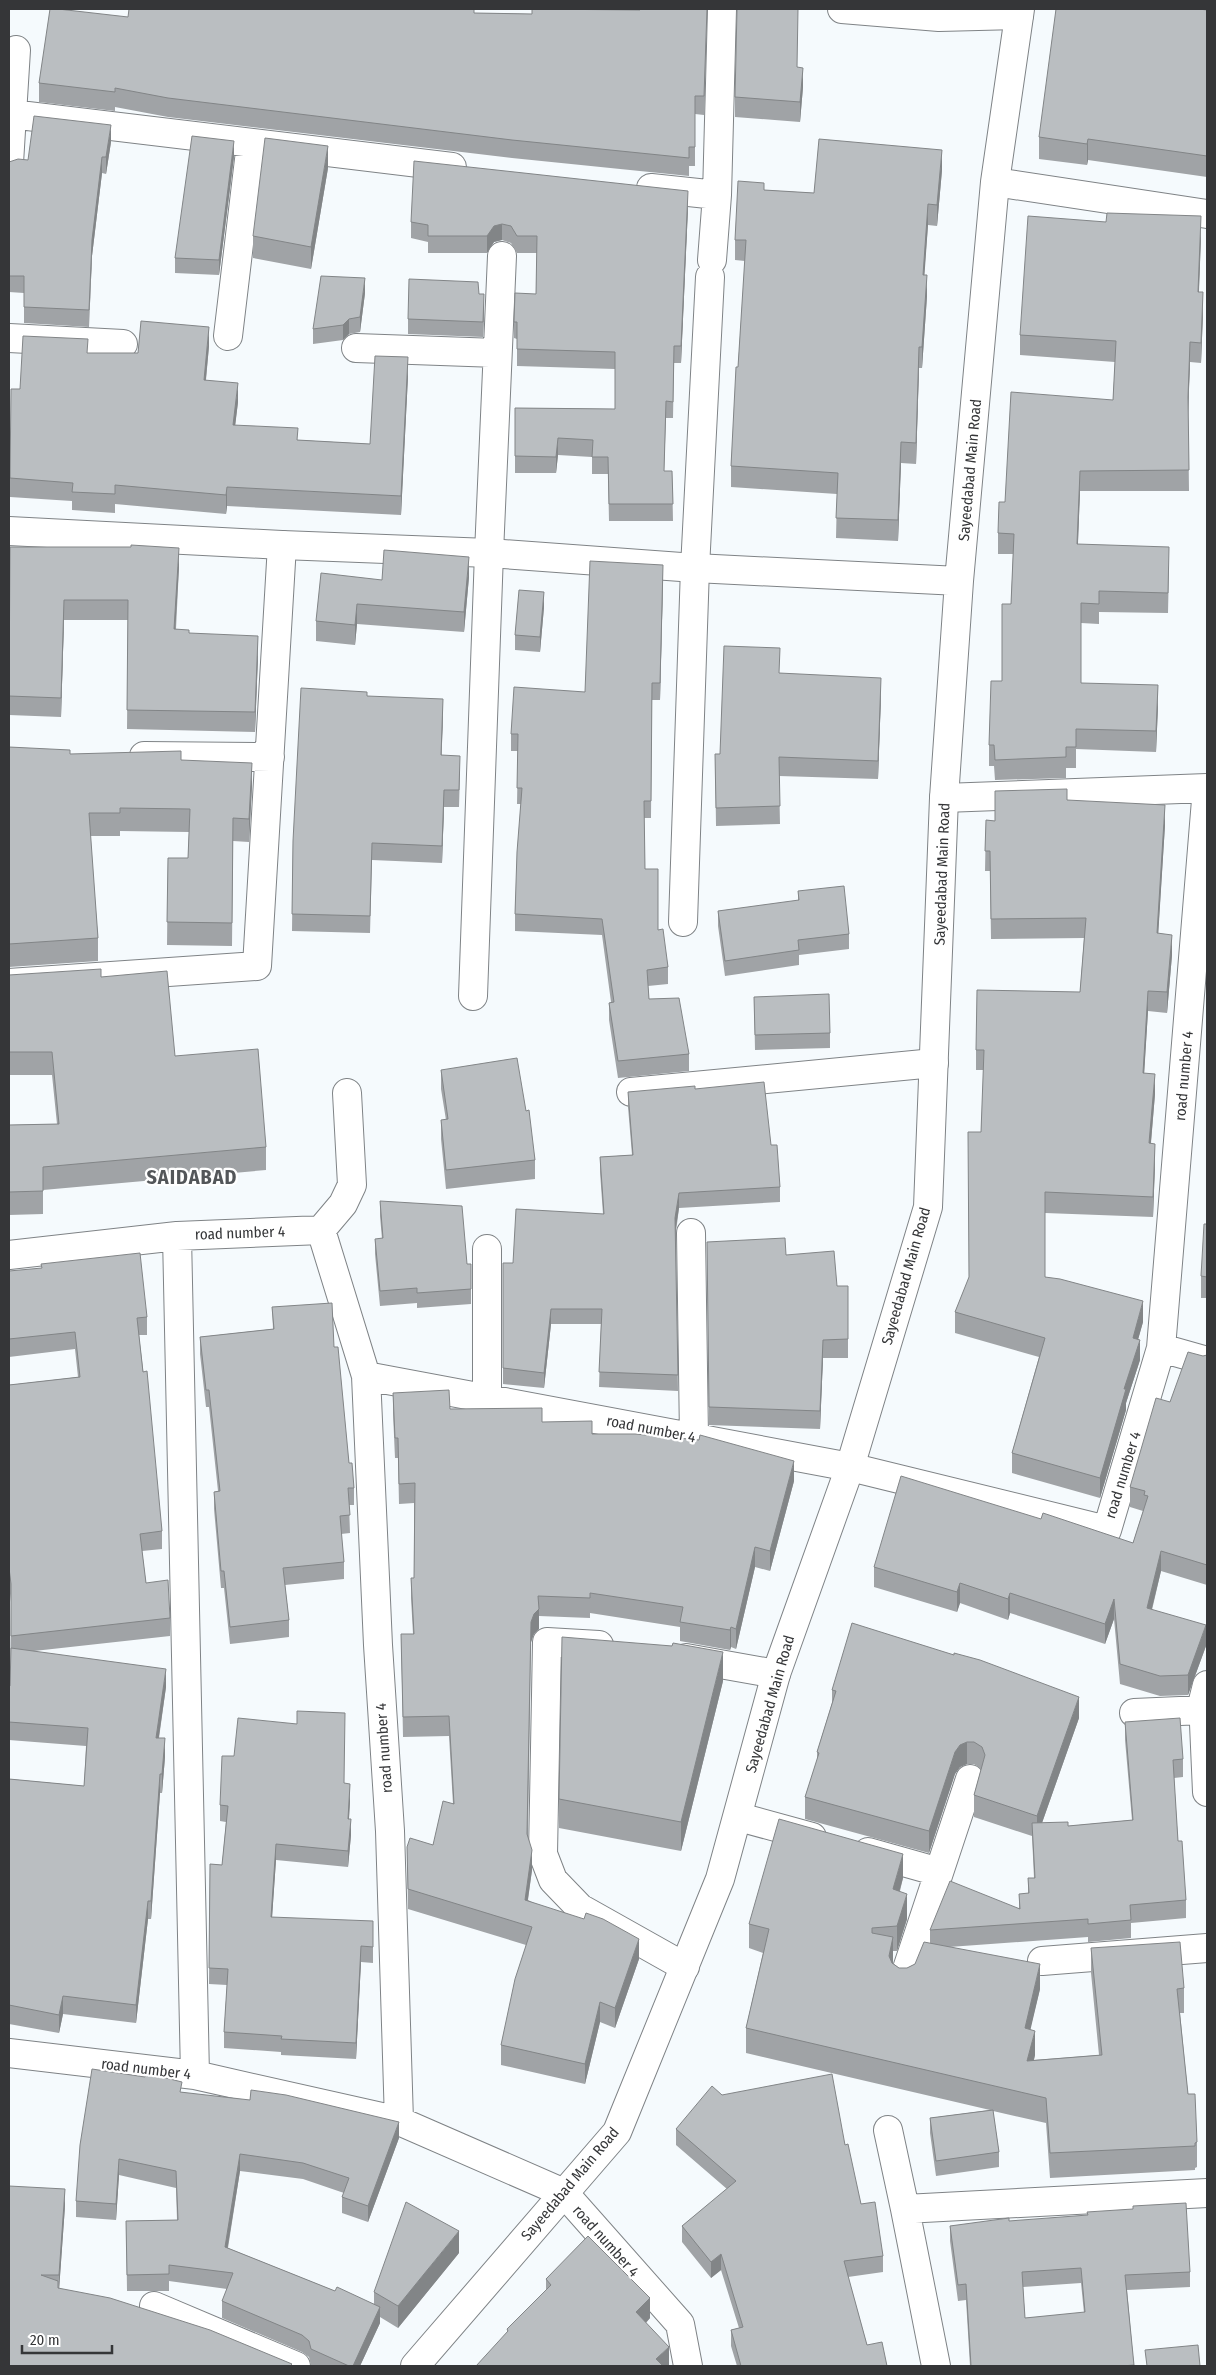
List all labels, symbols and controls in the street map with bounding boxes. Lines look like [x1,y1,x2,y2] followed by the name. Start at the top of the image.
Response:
[955,398,985,542] street label: Sayeedabad Main Road
[931,802,953,946] street label: Sayeedabad Main Road
[1171,1030,1197,1122] street label: road number 4
[147,1165,237,1189] district label: SAIDABAD
[878,1205,934,1347] street label: Sayeedabad Main Road
[195,1222,285,1244] street label: road number 4
[605,1412,697,1446] street label: road number 4
[1101,1429,1145,1521] street label: road number 4
[742,1633,798,1775] street label: Sayeedabad Main Road
[372,1702,396,1794] street label: road number 4
[100,2055,192,2083] street label: road number 4
[517,2124,623,2244] street label: Sayeedabad Main Road
[569,2201,643,2281] street label: road number 4
[22,2322,112,2354] scale bar
[30,2331,60,2349] text: 20 m

